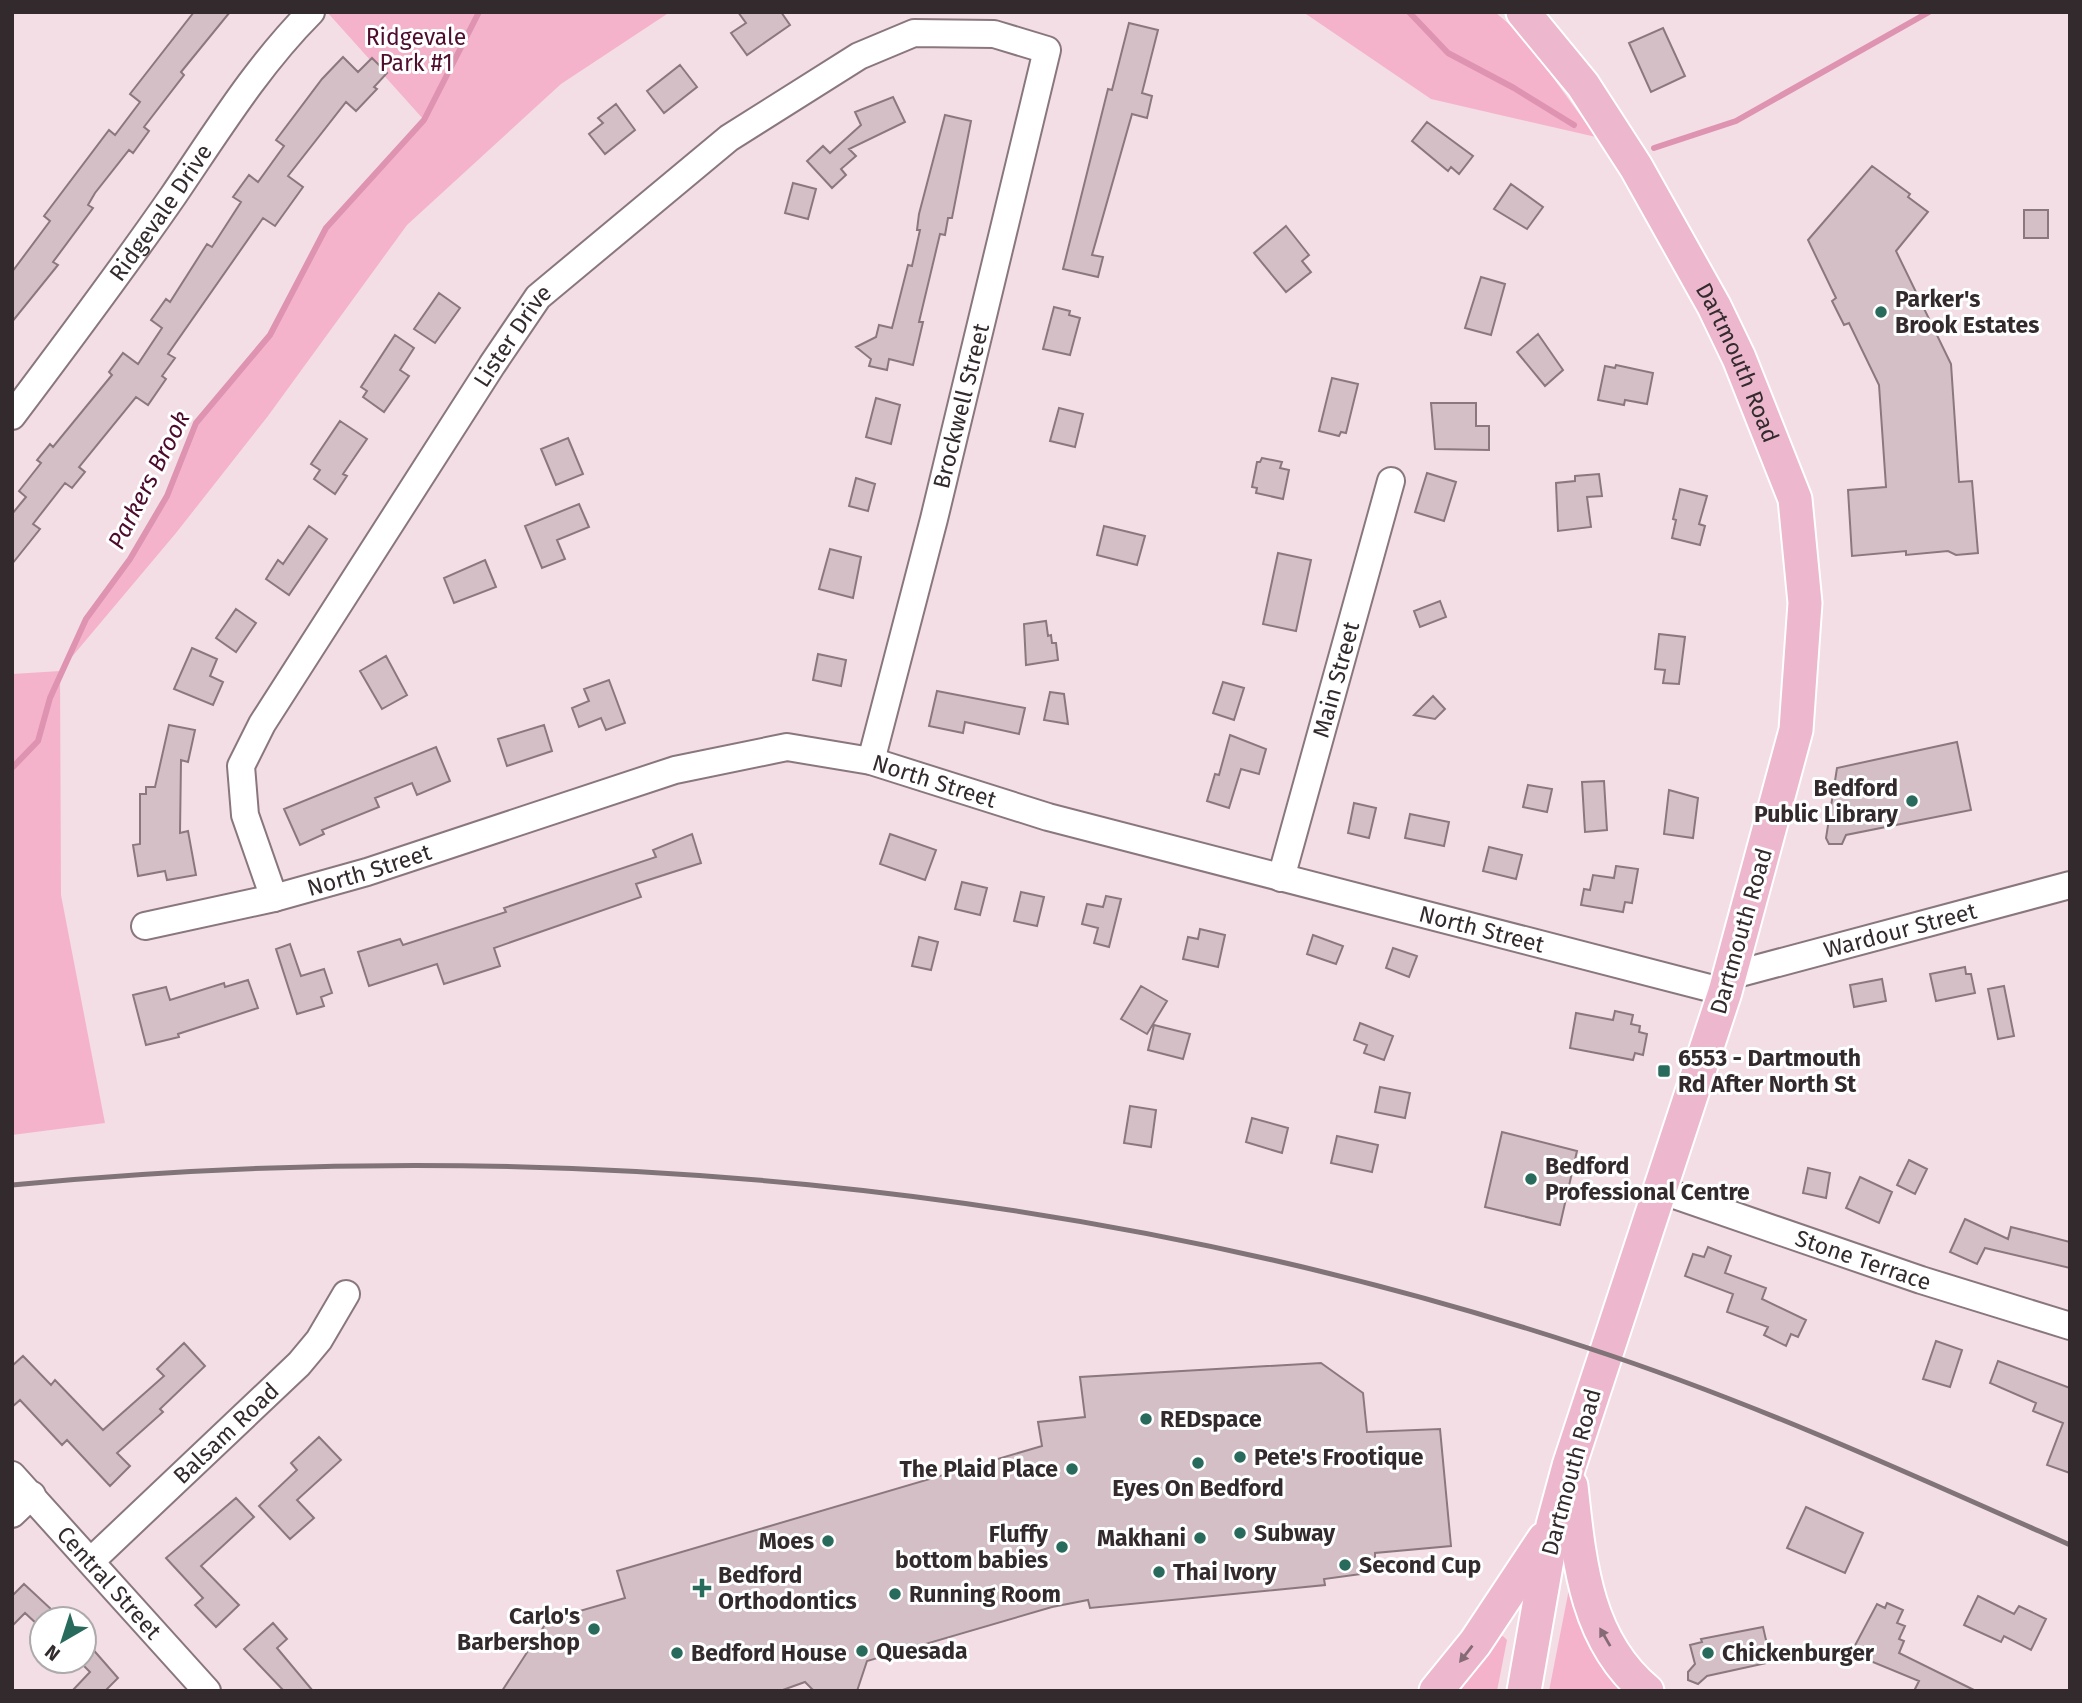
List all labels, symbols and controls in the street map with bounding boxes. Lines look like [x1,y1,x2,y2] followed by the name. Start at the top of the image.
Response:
[366,23,466,77] park label: Ridgevale Park #1
[103,139,218,287] street label: Ridgevale Drive
[468,278,557,392] street label: Lister Drive
[1690,278,1785,447] street label: Dartmouth Road
[1895,285,2039,339] place label: Parker's Brook Estates
[1873,304,1889,320] marker: Parker's Brook Estates
[927,320,995,492] street label: Brockwell Street
[102,406,196,554] water label: Parkers Brook
[1307,618,1366,741] street label: Main Street
[869,748,1000,814] street label: North Street
[1754,774,1899,828] place label: Bedford Public Library
[1904,793,1920,809] marker: Bedford Public Library
[304,838,435,902] street label: North Street
[1704,845,1778,1017] street label: Dartmouth Road
[1821,896,1980,964] street label: Wardour Street
[1416,899,1548,959] street label: North Street
[1678,1044,1861,1098] place label: 6553 - Dartmouth Rd After North St
[1656,1063,1672,1079] marker: 6553 - Dartmouth Rd After North St
[1545,1152,1750,1206] place label: Bedford Professional Centre
[1523,1171,1539,1187] marker: Bedford Professional Centre
[1792,1224,1935,1296] street label: Stone Terrace
[167,1377,285,1490] street label: Balsam Road
[1535,1385,1607,1559] street label: Dartmouth Road
[1160,1405,1262,1433] place label: REDspace
[1138,1411,1154,1427] marker: REDspace
[1254,1443,1424,1471] place label: Pete's Frootique
[1232,1449,1248,1465] marker: Pete's Frootique
[899,1455,1058,1483] place label: The Plaid Place
[1190,1455,1206,1471] marker: Eyes On Bedford
[1064,1461,1080,1477] marker: The Plaid Place
[1112,1474,1284,1502] place label: Eyes On Bedford
[1254,1519,1336,1547] place label: Subway
[51,1520,168,1645] street label: Central Street
[895,1520,1049,1574] place label: Fluffy bottom babies
[1097,1524,1186,1552] place label: Makhani
[1232,1525,1248,1541] marker: Subway
[759,1527,814,1555] place label: Moes
[1192,1530,1208,1546] marker: Makhani
[820,1533,836,1549] marker: Moes
[1054,1539,1070,1555] marker: Fluffy bottom babies
[1359,1551,1481,1579] place label: Second Cup
[1337,1557,1353,1573] marker: Second Cup
[1173,1558,1277,1586] place label: Thai Ivory
[718,1561,857,1615] place label: Bedford Orthodontics
[1151,1564,1167,1580] marker: Thai Ivory
[692,1578,712,1598] marker: Bedford Orthodontics
[909,1580,1061,1608] place label: Running Room
[887,1586,903,1602] marker: Running Room
[457,1602,580,1656] place label: Carlo's Barbershop
[28,1605,98,1675] north arrow
[586,1621,602,1637] marker: Carlo's Barbershop
[1599,1628,1611,1647] one-way arrow
[876,1637,968,1665] place label: Quesada
[691,1639,847,1667] place label: Bedford House
[1722,1639,1875,1667] place label: Chickenburger
[40,1640,65,1666] text: N
[854,1643,870,1659] marker: Quesada
[1459,1644,1474,1662] one-way arrow
[669,1645,685,1661] marker: Bedford House
[1700,1645,1716,1661] marker: Chickenburger

